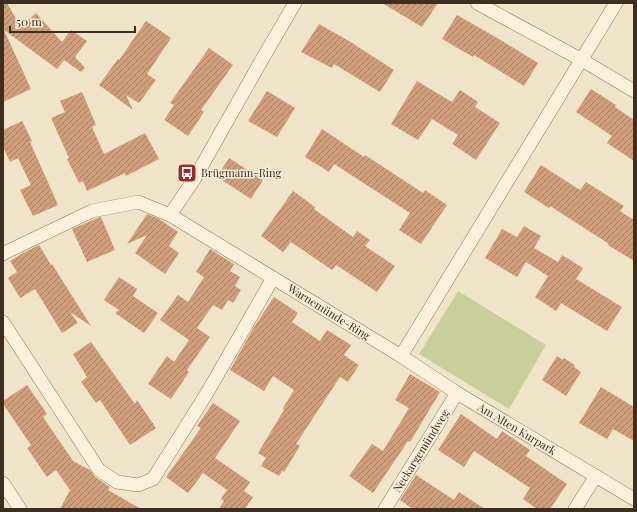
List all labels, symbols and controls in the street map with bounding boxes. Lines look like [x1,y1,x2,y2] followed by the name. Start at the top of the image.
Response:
[10,8,135,34] scale bar
[16,13,42,29] text: 50 m
[176,162,198,184] bus stop icon: Brügmann-Ring
[201,165,281,180] place label: Brügmann-Ring
[284,280,374,343] street label: Warnemünde-Ring
[474,399,559,458] street label: Am Alten Kurpark
[389,406,452,495] street label: Neckargemündweg

